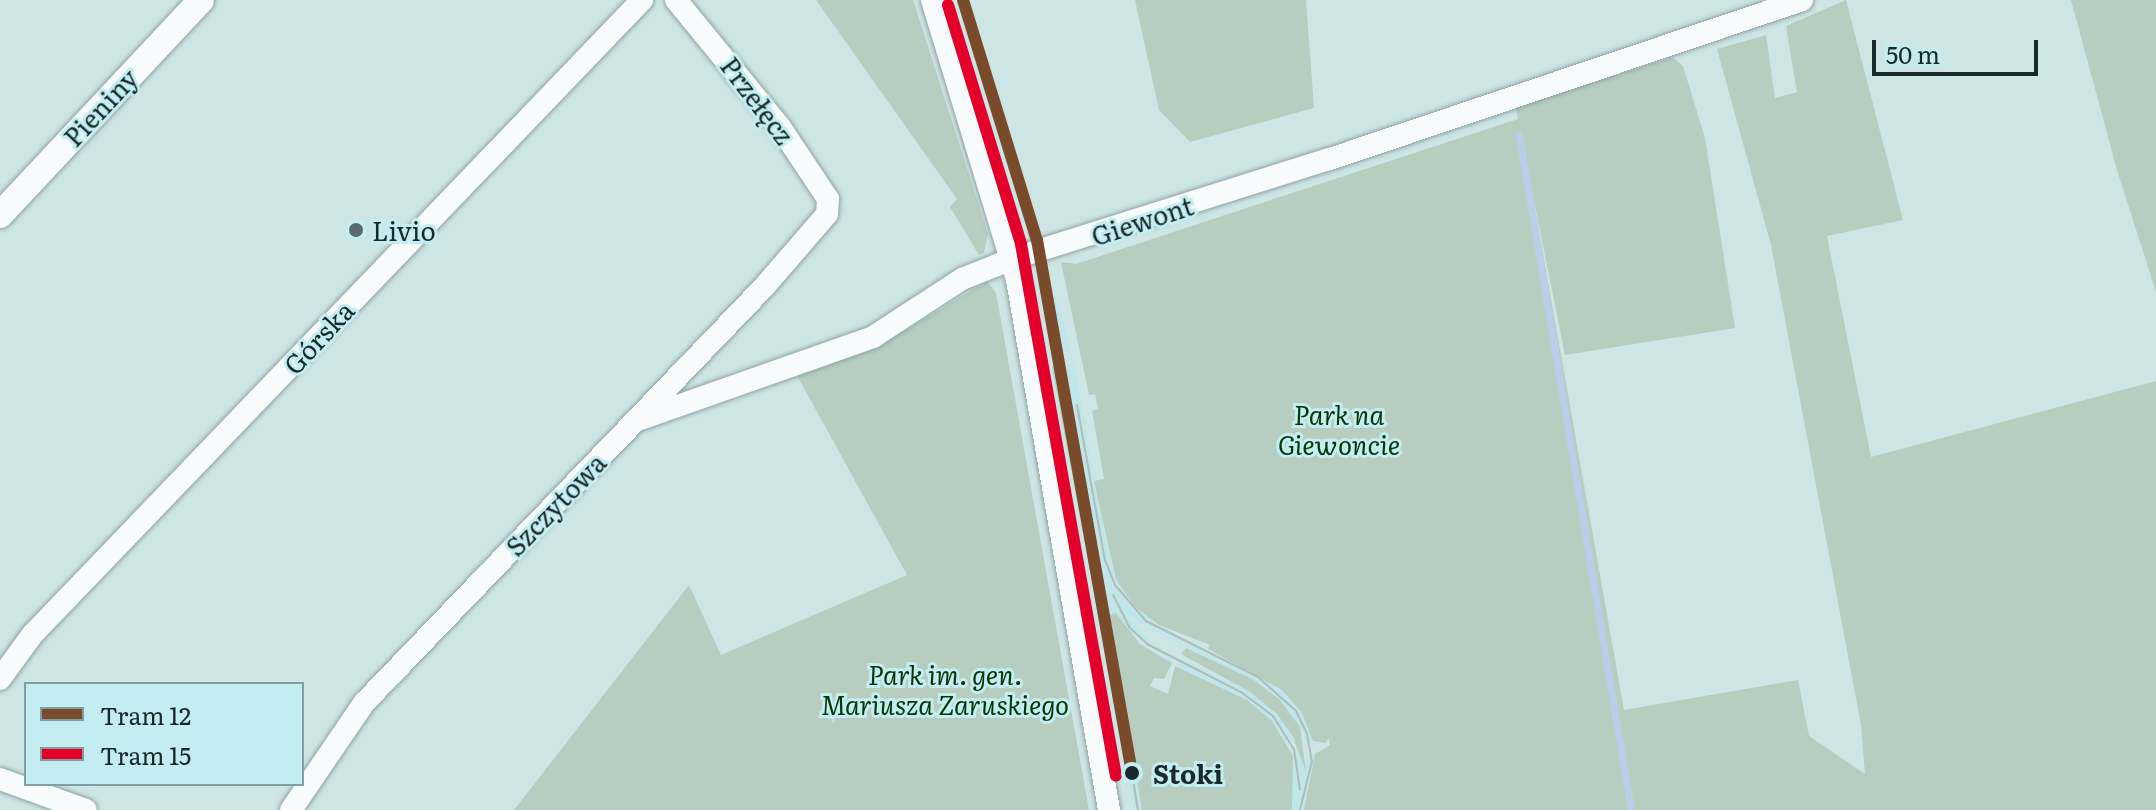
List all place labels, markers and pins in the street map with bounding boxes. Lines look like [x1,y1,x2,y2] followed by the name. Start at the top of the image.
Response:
[372,214,436,246] place label: Livio
[347,221,365,239] marker: Livio
[1153,757,1223,789] place label: Stoki
[1118,759,1146,787] marker: Stoki

